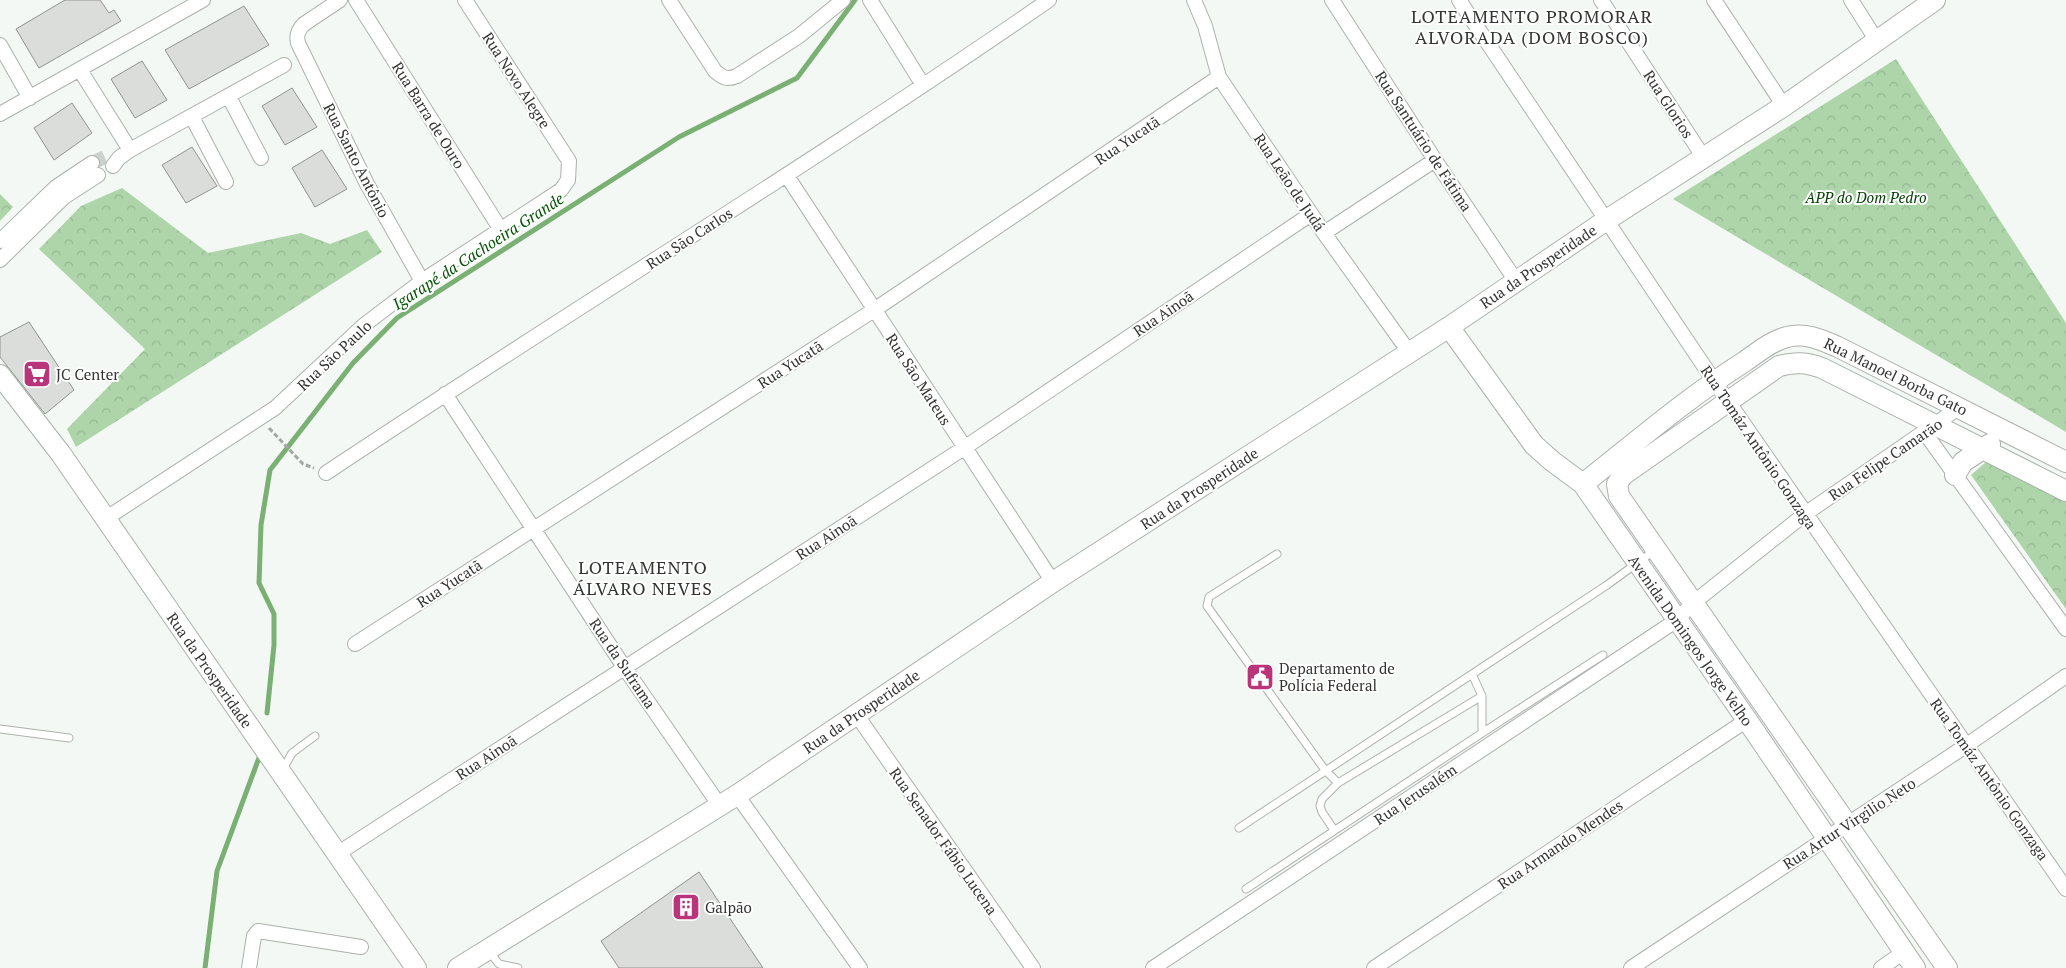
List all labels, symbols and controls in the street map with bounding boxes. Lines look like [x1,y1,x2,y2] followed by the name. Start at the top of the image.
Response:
[1411,4,1653,49] district label: LOTEAMENTO PROMORAR ALVORADA (DOM BOSCO)
[478,28,556,132] street label: Rua Novo Alegre
[388,58,470,172] street label: Rua Barra de Ouro
[1639,66,1699,142] street label: Rua Glorios
[1371,67,1477,215] street label: Rua Santuário de Fátima
[320,99,394,221] street label: Rua Santo Antônio
[1091,111,1164,169] street label: Rua Yucatã
[1250,129,1330,235] street label: Rua Leão de Judá
[387,187,568,315] water label: Igarapé da Cachoeira Grande
[1804,187,1927,207] park label: APP do Dom Pedro
[642,203,736,273] street label: Rua São Carlos
[1476,220,1600,312] street label: Rua da Prosperidade
[1129,285,1197,340] street label: Rua Ainoã
[292,315,376,395] street label: Rua São Paulo
[882,329,956,429] street label: Rua São Mateus
[1821,333,1971,419] street label: Rua Manoel Borba Gato
[753,335,827,393] street label: Rua Yucatã
[22,359,52,389] supermarket icon: JC Center
[1697,361,1822,533] street label: Rua Tomáz Antônio Gonzaga
[56,364,119,384] place label: JC Center
[1824,413,1946,505] street label: Rua Felipe Camarão
[1136,442,1262,534] street label: Rua da Prosperidade
[792,510,861,564] street label: Rua Ainoã
[1624,551,1758,729] street label: Avenida Domingos Jorge Velho
[412,554,486,612] street label: Rua Yucatã
[573,555,713,600] district label: LOTEAMENTO ÁLVARO NEVES
[163,608,257,732] street label: Rua da Prosperidade
[585,614,661,712] street label: Rua da Suframa
[1279,658,1395,695] place label: Departamento de Polícia Federal
[1245,662,1275,692] public building icon: Departamento de Polícia Federal
[799,665,923,757] street label: Rua da Prosperidade
[1926,694,2054,864] street label: Rua Tomáz Antônio Gonzaga
[452,730,521,784] street label: Rua Ainoã
[1370,759,1460,829] street label: Rua Jerusalém
[885,763,1003,919] street label: Rua Senador Fábio Lucena
[1779,773,1919,873] street label: Rua Artur Virgilio Neto
[1494,795,1626,893] street label: Rua Armando Mendes
[671,892,701,922] building icon: Galpão
[705,897,752,917] place label: Galpão

